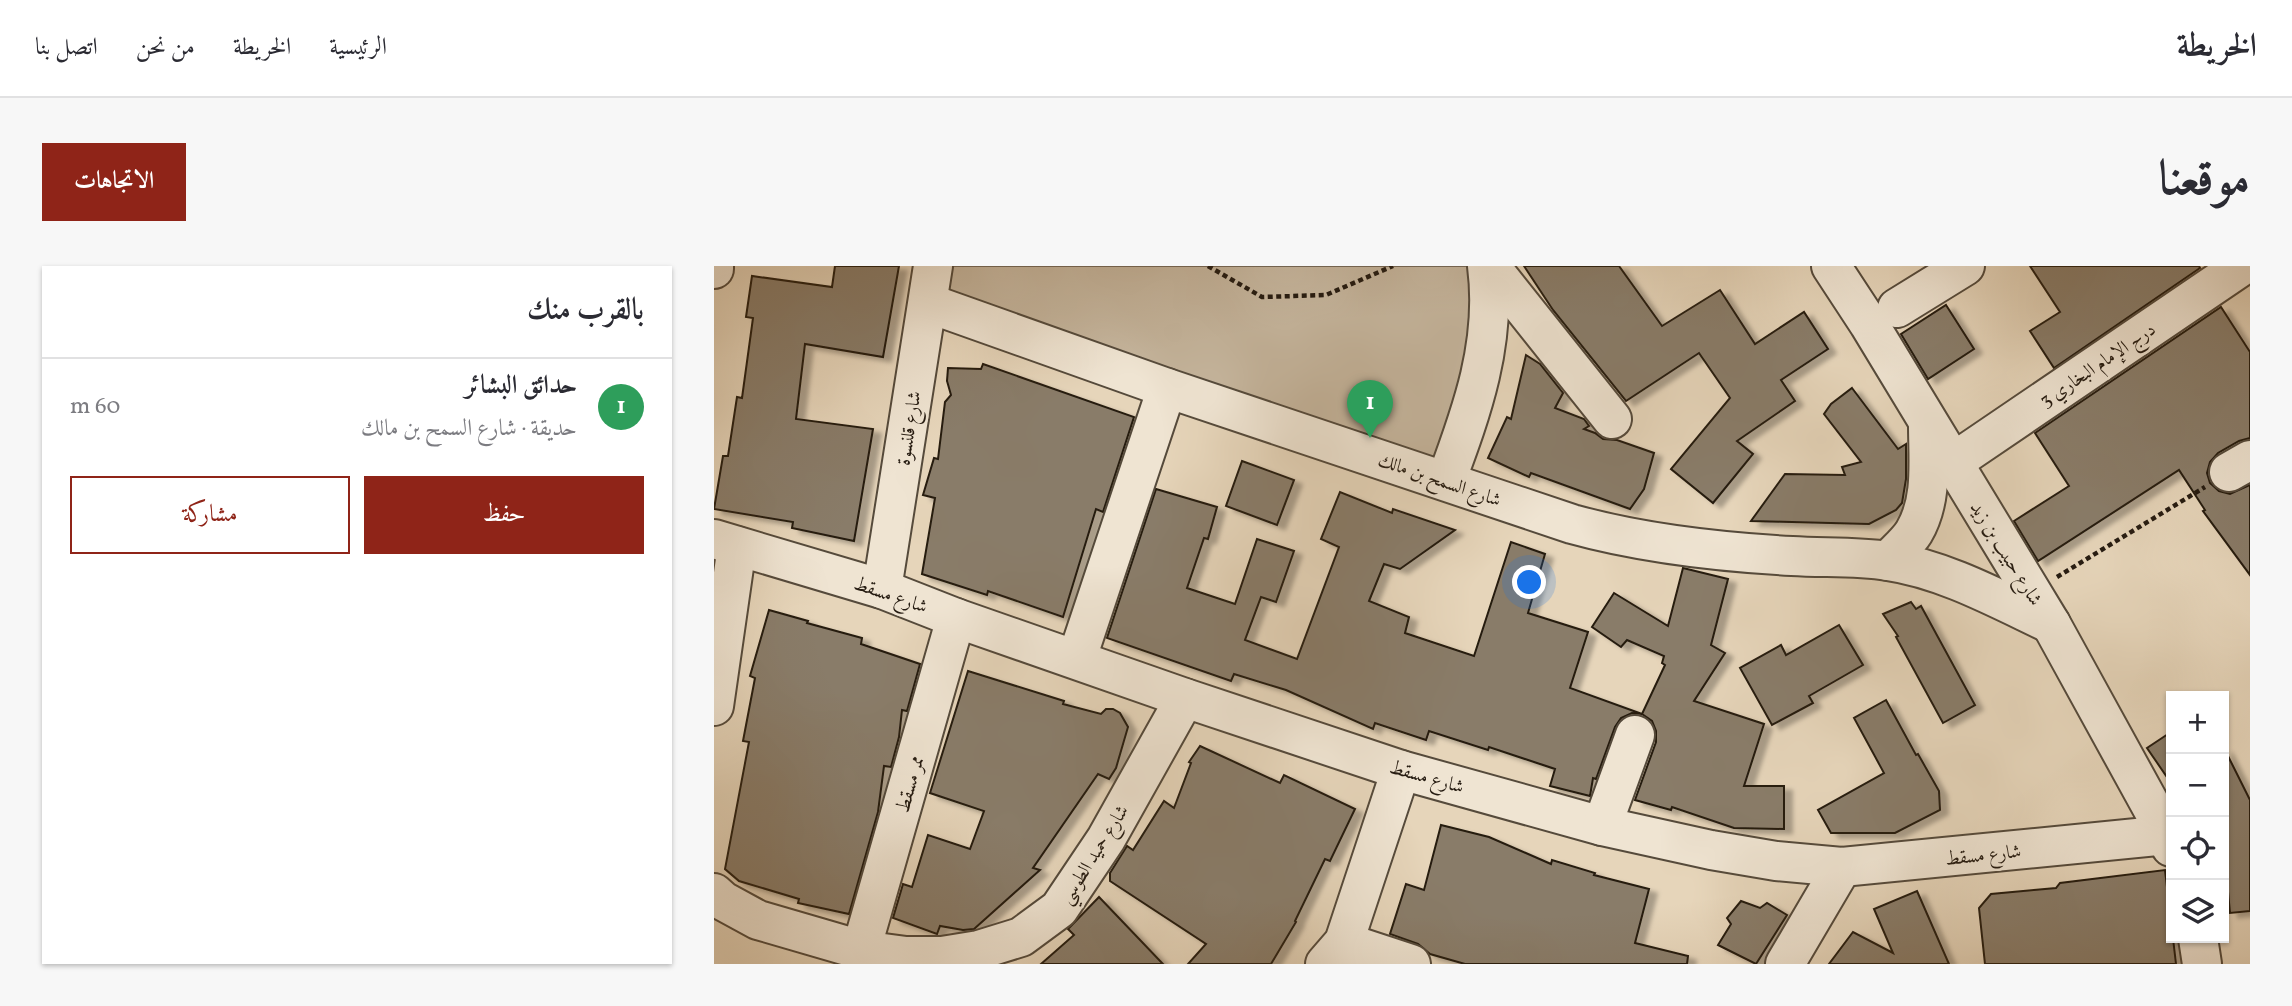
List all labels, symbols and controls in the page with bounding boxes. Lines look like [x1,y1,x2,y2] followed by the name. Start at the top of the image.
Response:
[2177,25,2257,71] text: الخريطة
[35,31,98,65] text: اتصل بنا
[136,31,195,65] text: من نحن
[233,31,291,65] text: الخريطة
[329,31,387,65] text: الرئيسية
[42,143,186,221] button: الاتجاهات
[2158,147,2250,216] text: موقعنا
[527,290,644,332] text: بالقرب منك
[2035,317,2163,417] street label: درج الإمام البخاري 3
[465,368,577,404] text: حدائق البشائر
[1347,380,1393,438] pin: 1
[891,389,930,468] street label: شارع قلنسوة
[70,391,120,423] text: 60 m
[616,391,626,423] text: 1
[361,413,577,445] text: حديقة · شارع السمح بن مالك
[1373,448,1504,517] street label: شارع السمح بن مالك
[70,476,350,554] button: مشاركة
[364,476,644,554] button: حفظ
[1962,497,2048,612] street label: شارع حبيب بن زيد
[1512,565,1546,599] your location
[850,571,931,622] street label: شارع مسقط
[2166,691,2229,943] map controls
[2166,691,2229,754] button: +
[890,753,931,816] street label: ممر مسقط
[2166,754,2229,817] button: −
[1386,755,1467,802] street label: شارع مسقط
[1054,800,1138,911] street label: شارع حميد الطوسي
[2166,817,2229,880] button: locate
[1944,839,2023,874] street label: شارع مسقط
[2166,880,2229,943] button: layers

